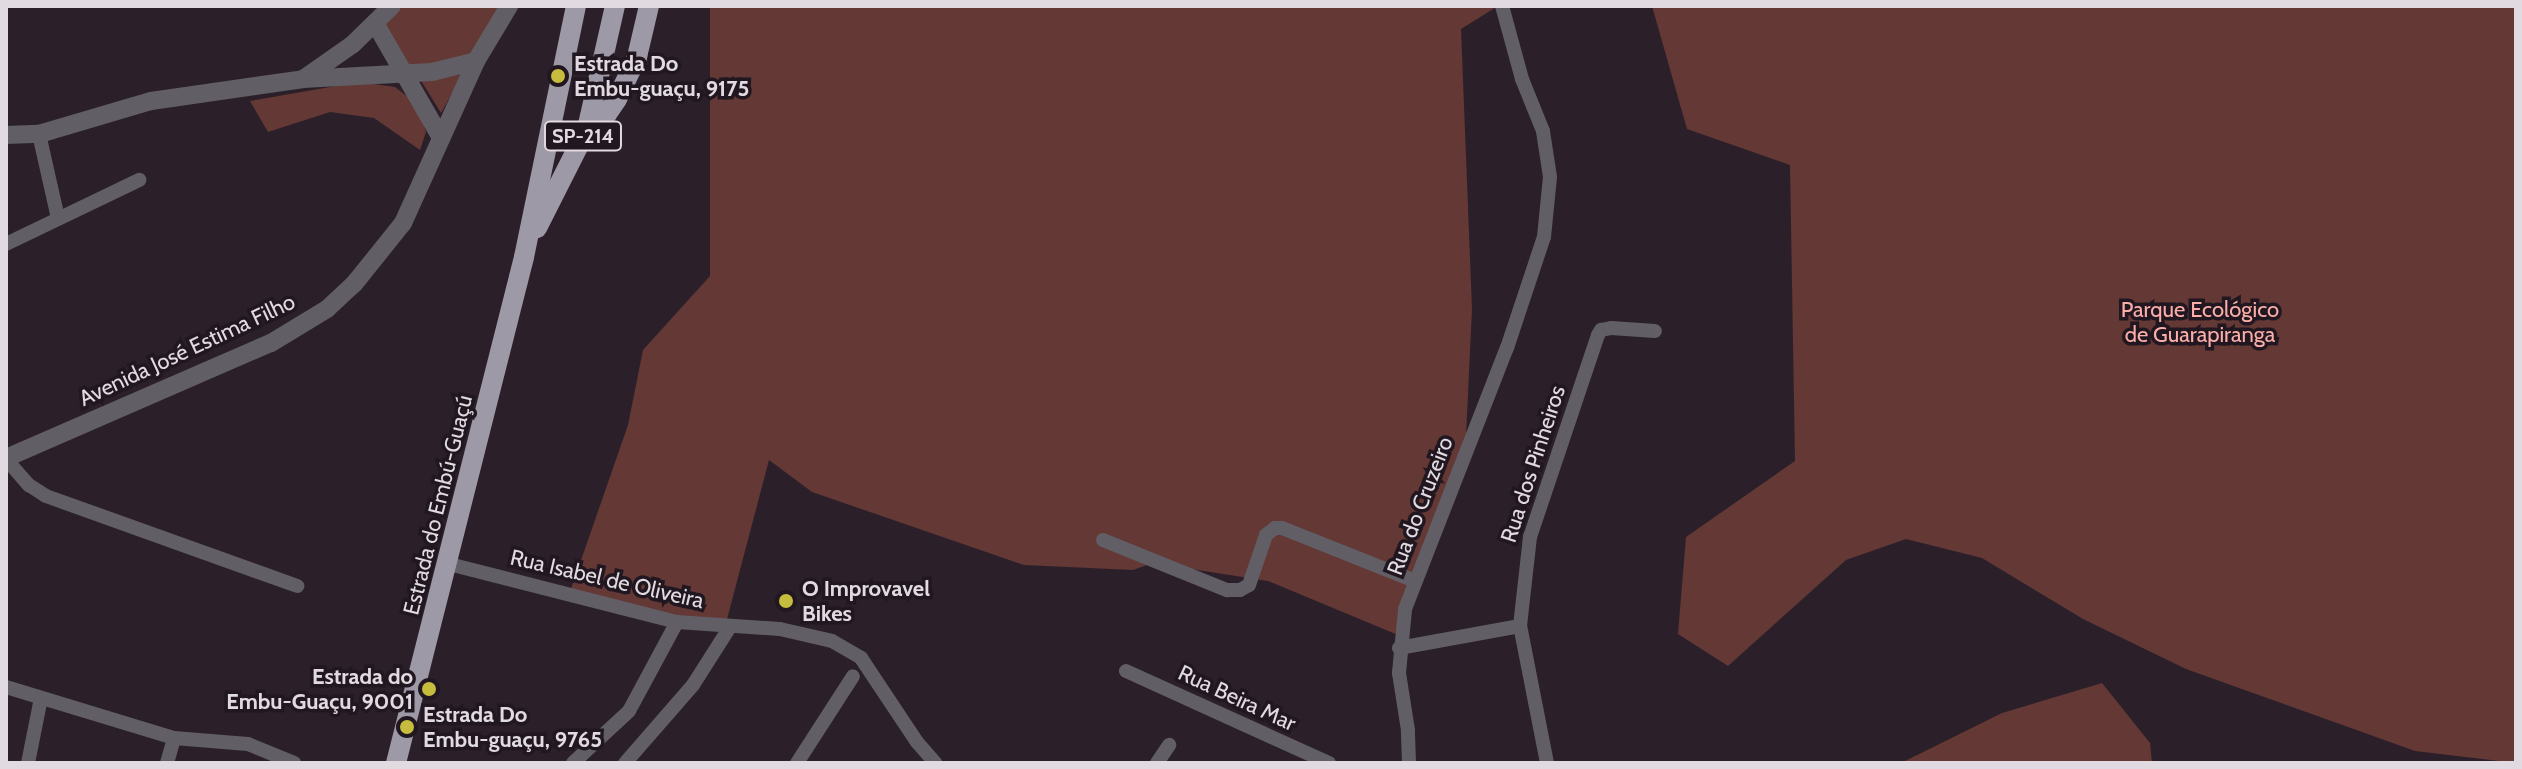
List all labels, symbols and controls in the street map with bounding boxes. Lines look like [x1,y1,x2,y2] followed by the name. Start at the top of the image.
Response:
[574,50,749,102] place label: Estrada Do Embu-guaçu, 9175
[549,67,567,85] marker: Estrada Do Embu-guaçu, 9175
[543,120,623,152] road number: SP-214
[75,288,299,412] street label: Avenida José Estima Filho
[2121,296,2279,348] park label: Parque Ecológico de Guarapiranga
[1495,382,1571,546] street label: Rua dos Pinheiros
[398,392,478,618] street label: Estrada do Embú-Guaçú
[1382,433,1458,579] street label: Rua do Cruzeiro
[508,544,706,614] street label: Rua Isabel de Oliveira
[802,575,930,626] place label: O Improvavel Bikes
[777,592,795,610] marker: O Improvavel Bikes
[1174,659,1300,737] street label: Rua Beira Mar
[226,663,413,714] place label: Estrada do Embu-Guaçu, 9001
[420,680,438,698] marker: Estrada do Embu-Guaçu, 9001
[423,701,602,752] place label: Estrada Do Embu-guaçu, 9765
[398,718,416,736] marker: Estrada Do Embu-guaçu, 9765

